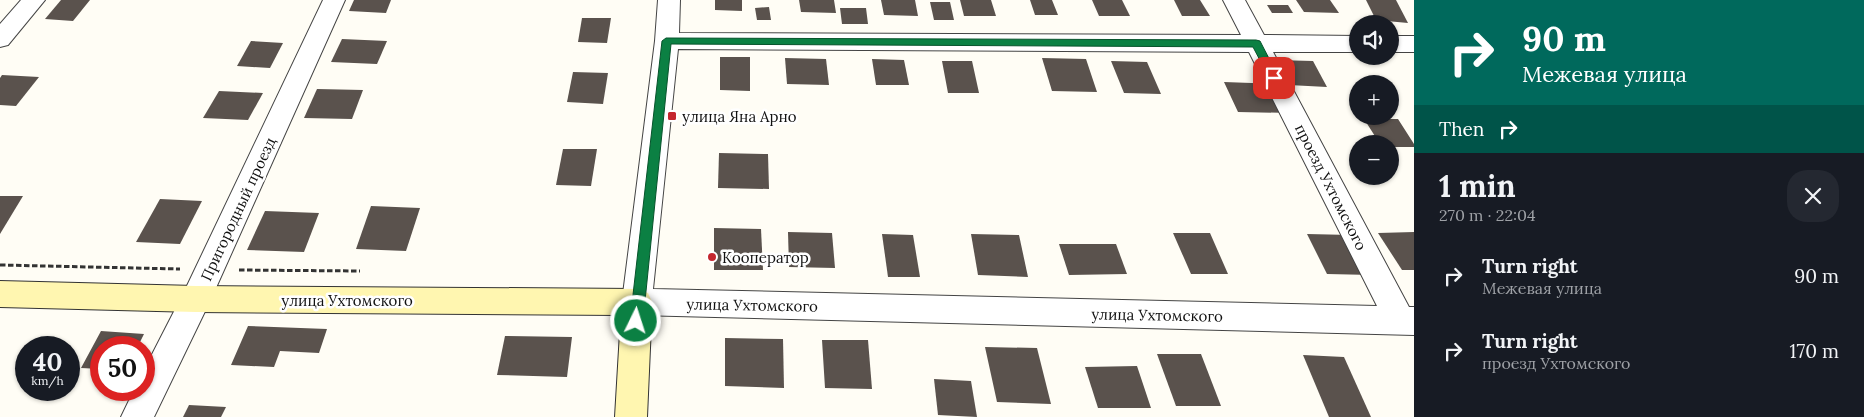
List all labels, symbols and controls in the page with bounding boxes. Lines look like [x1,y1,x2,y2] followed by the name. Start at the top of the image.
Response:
[1349,15,1399,185] map controls
[1349,15,1399,65] button: sound
[1522,16,1606,61] text: 90 m
[1439,20,1504,85] icon: right
[1253,57,1295,99] pin
[1522,60,1687,88] text: Межевая улица
[1260,64,1288,92] icon: arrive
[1349,75,1399,125] button: +
[682,107,797,126] place label: улица Яна Арно
[666,110,678,122] marker: улица Яна Арно
[1494,115,1522,143] icon: right
[1439,117,1484,141] text: Then
[1291,121,1371,254] street label: проезд Ухтомского
[196,134,280,284] street label: Пригородный проезд
[1349,135,1399,185] button: −
[1439,167,1516,205] text: 1 min
[1787,170,1839,222] button: close
[1439,205,1536,225] text: 270 m · 22:04
[722,248,809,267] place label: Кооператор
[706,251,718,263] marker: Кооператор
[1482,254,1578,278] text: Turn right
[1439,262,1467,290] icon: right
[1794,264,1839,288] text: 90 m
[1482,278,1602,298] text: Межевая улица
[281,291,413,310] street label: улица Ухтомского
[609,294,661,346] position arrow
[686,294,818,316] street label: улица Ухтомского
[1091,304,1223,326] street label: улица Ухтомского
[1482,329,1578,353] text: Turn right
[90,336,155,401] speed limit sign: 50
[1439,337,1467,365] icon: right
[1790,339,1839,363] text: 170 m
[33,346,62,378] text: 40
[1482,353,1630,373] text: проезд Ухтомского
[31,373,64,388] text: km/h

